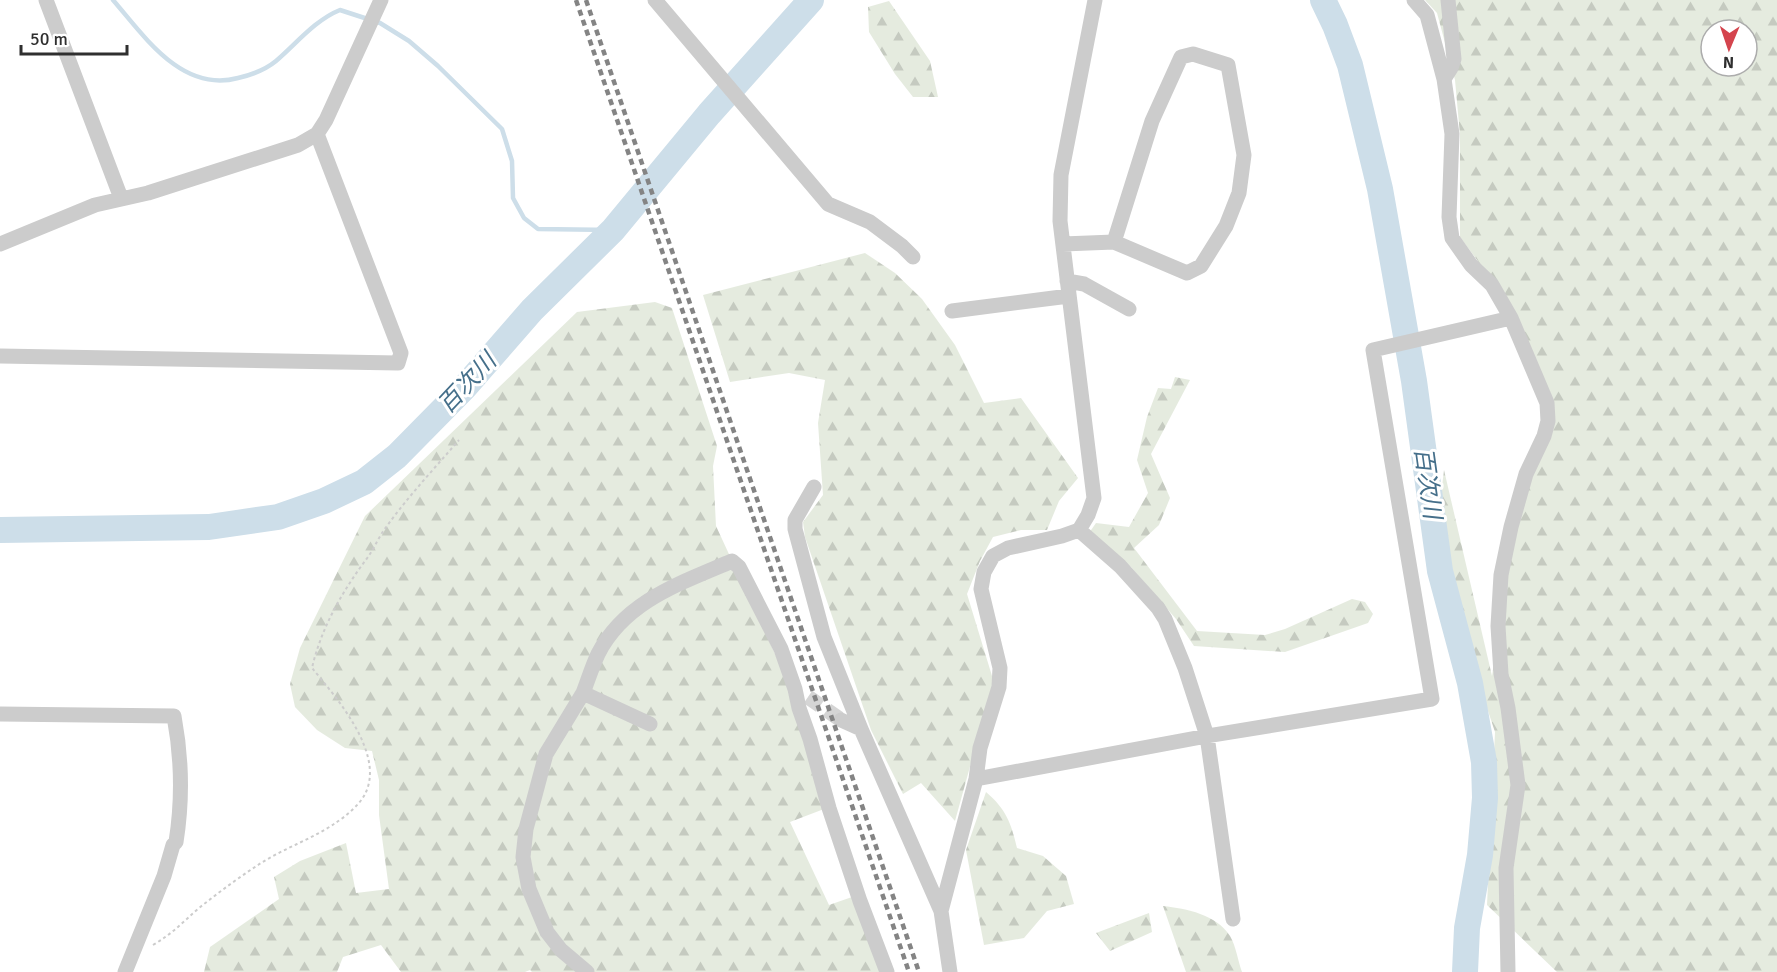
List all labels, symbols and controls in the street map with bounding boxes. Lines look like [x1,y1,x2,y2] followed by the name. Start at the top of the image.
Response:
[21,18,128,56] scale bar
[1699,18,1759,78] north arrow
[30,28,68,50] text: 50 m
[1723,52,1734,72] text: N
[431,344,505,420] water label: 百次川
[1408,445,1448,524] water label: 百次川

